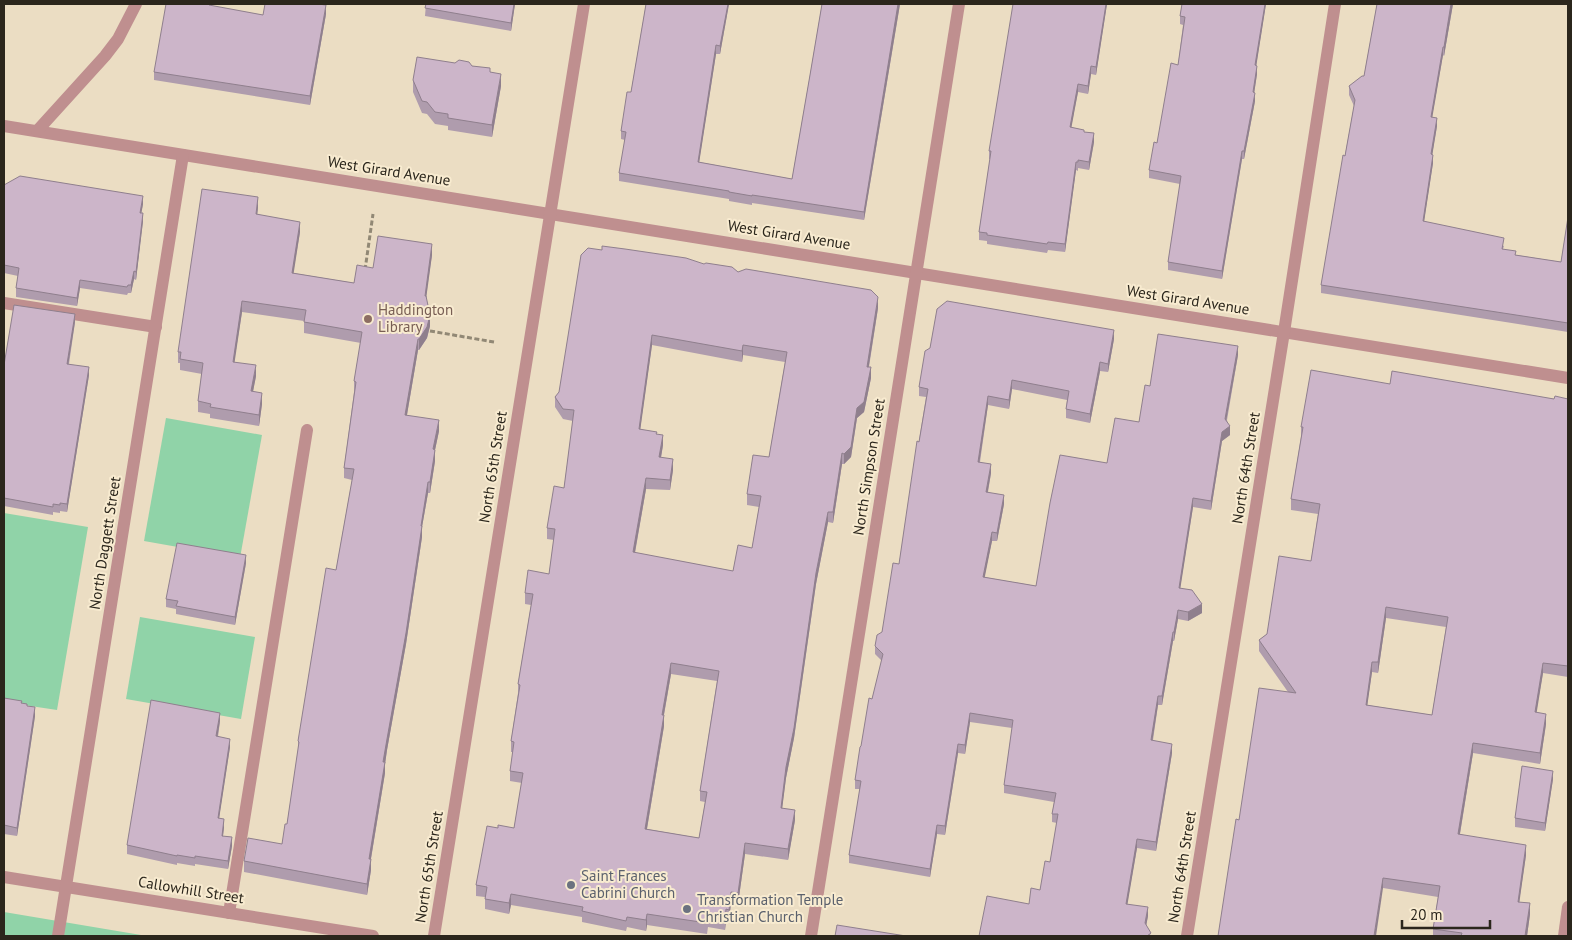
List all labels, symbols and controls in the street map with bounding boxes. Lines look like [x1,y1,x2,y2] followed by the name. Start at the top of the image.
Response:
[326,151,452,190] street label: West Girard Avenue
[726,215,852,254] street label: West Girard Avenue
[1125,280,1251,319] street label: West Girard Avenue
[378,300,453,336] place label: Haddington Library
[362,313,374,325] marker: Haddington Library
[848,397,889,537] street label: North Simpson Street
[474,410,511,524] street label: North 65th Street
[1227,411,1264,525] street label: North 64th Street
[85,475,124,611] street label: North Daggett Street
[410,810,447,924] street label: North 65th Street
[1163,810,1200,924] street label: North 64th Street
[581,866,675,902] place label: Saint Frances Cabrini Church
[137,872,245,907] street label: Callowhill Street
[565,879,577,891] marker: Saint Frances Cabrini Church
[697,890,843,926] place label: Transformation Temple Christian Church
[1402,898,1490,930] scale bar
[681,903,693,915] marker: Transformation Temple Christian Church
[1410,905,1443,924] text: 20 m

